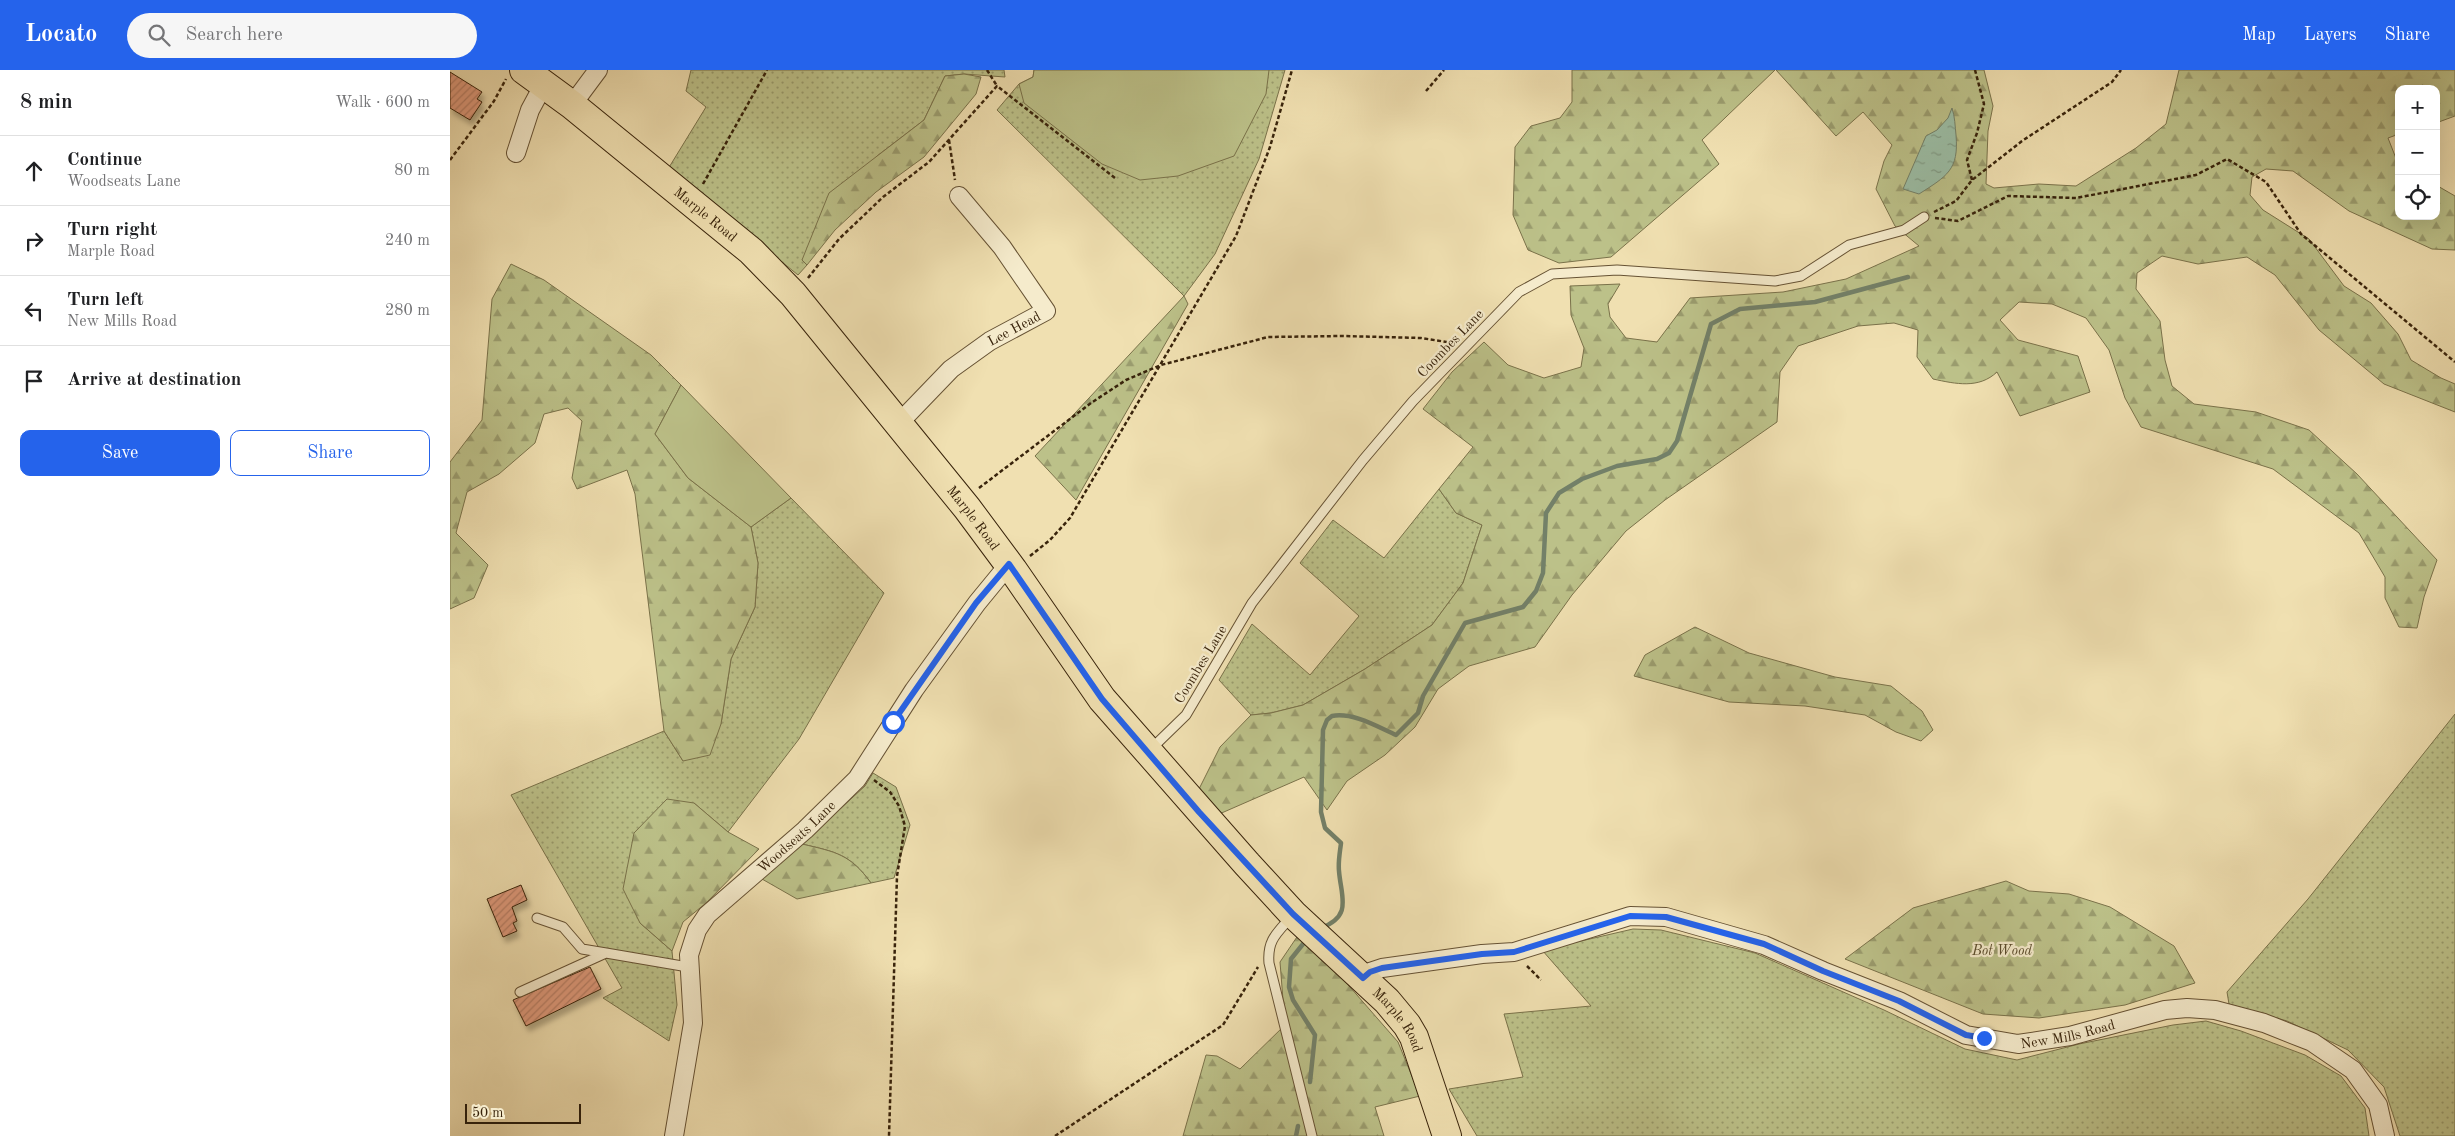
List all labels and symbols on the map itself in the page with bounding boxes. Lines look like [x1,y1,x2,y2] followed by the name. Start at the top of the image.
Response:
[671,185,739,245] street label: Marple Road
[1415,307,1486,380] street label: Coombes Lane
[985,309,1043,349] street label: Lee Head
[944,483,1002,553] street label: Marple Road
[1172,623,1230,706] street label: Coombes Lane
[882,711,905,734] route start
[755,798,838,876] street label: Woodseats Lane
[1971,944,2033,958] park label: Bot Wood
[1369,985,1425,1054] street label: Marple Road
[2020,1018,2117,1052] street label: New Mills Road
[1973,1027,1996,1050] route end
[465,1101,581,1124] scale bar

